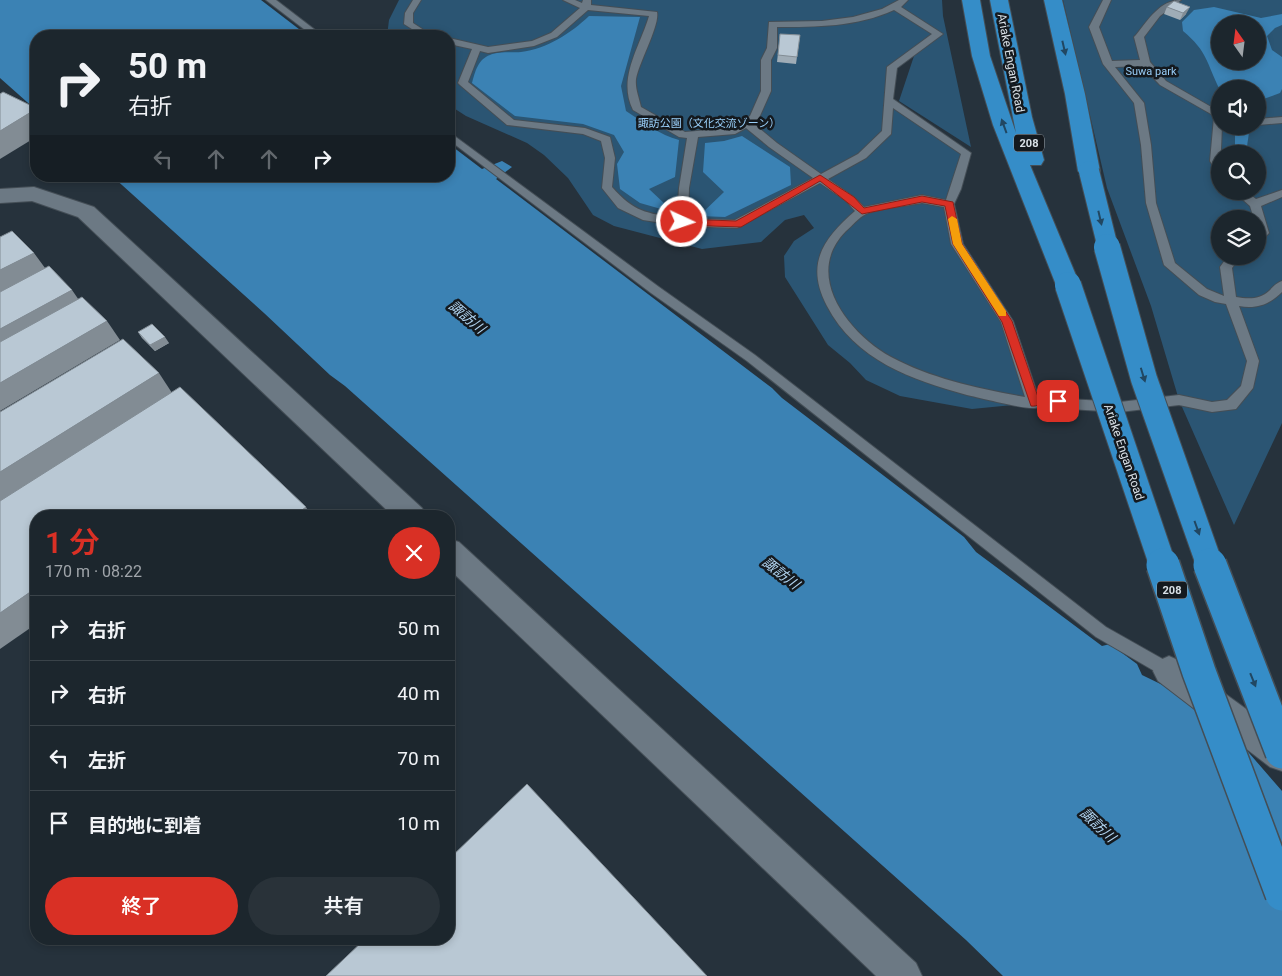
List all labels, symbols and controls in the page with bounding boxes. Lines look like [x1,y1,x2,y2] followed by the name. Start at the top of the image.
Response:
[995,12,1027,114] street label: Ariake Engan Road
[1211,15,1266,70] north arrow
[1211,15,1266,265] map controls
[1060,40,1068,55] one-way arrow
[128,46,207,87] text: 50 m
[45,50,110,115] icon: right
[1125,65,1177,78] park label: Suwa park
[1211,80,1266,135] button: sound
[128,94,172,119] text: 右折
[638,117,780,130] park label: 諏訪公園（文化交流ゾーン）
[1000,118,1008,133] one-way arrow
[1014,134,1044,152] road number: 208
[149,145,177,173] icon: left
[202,145,230,173] icon: ahead
[255,145,283,173] icon: ahead
[308,145,336,173] icon: right
[1211,145,1266,200] button: search
[655,195,707,247] position arrow
[1211,210,1266,265] button: layers
[1096,211,1104,226] one-way arrow
[446,297,490,338] water label: 諏訪川
[1140,367,1147,382] one-way arrow
[1037,380,1079,422] pin
[1044,387,1072,415] icon: arrive
[1101,402,1147,502] street label: Ariake Engan Road
[1193,521,1201,536] one-way arrow
[45,525,100,560] text: 1 分
[388,527,440,579] button: close
[760,554,804,593] water label: 諏訪川
[45,562,142,581] text: 170 m · 08:22
[1157,582,1187,598] road number: 208
[45,614,73,642] icon: right
[397,617,440,640] text: 50 m
[88,619,126,642] text: 右折
[1250,673,1257,688] one-way arrow
[45,679,73,707] icon: right
[397,682,440,705] text: 40 m
[88,684,126,707] text: 右折
[45,744,73,772] icon: left
[397,747,440,770] text: 70 m
[88,749,126,772] text: 左折
[1077,805,1120,847] water label: 諏訪川
[45,809,73,837] icon: arrive
[397,812,440,835] text: 10 m
[88,814,202,837] text: 目的地に到着
[45,877,238,935] button: 終了
[248,877,440,935] button: 共有

